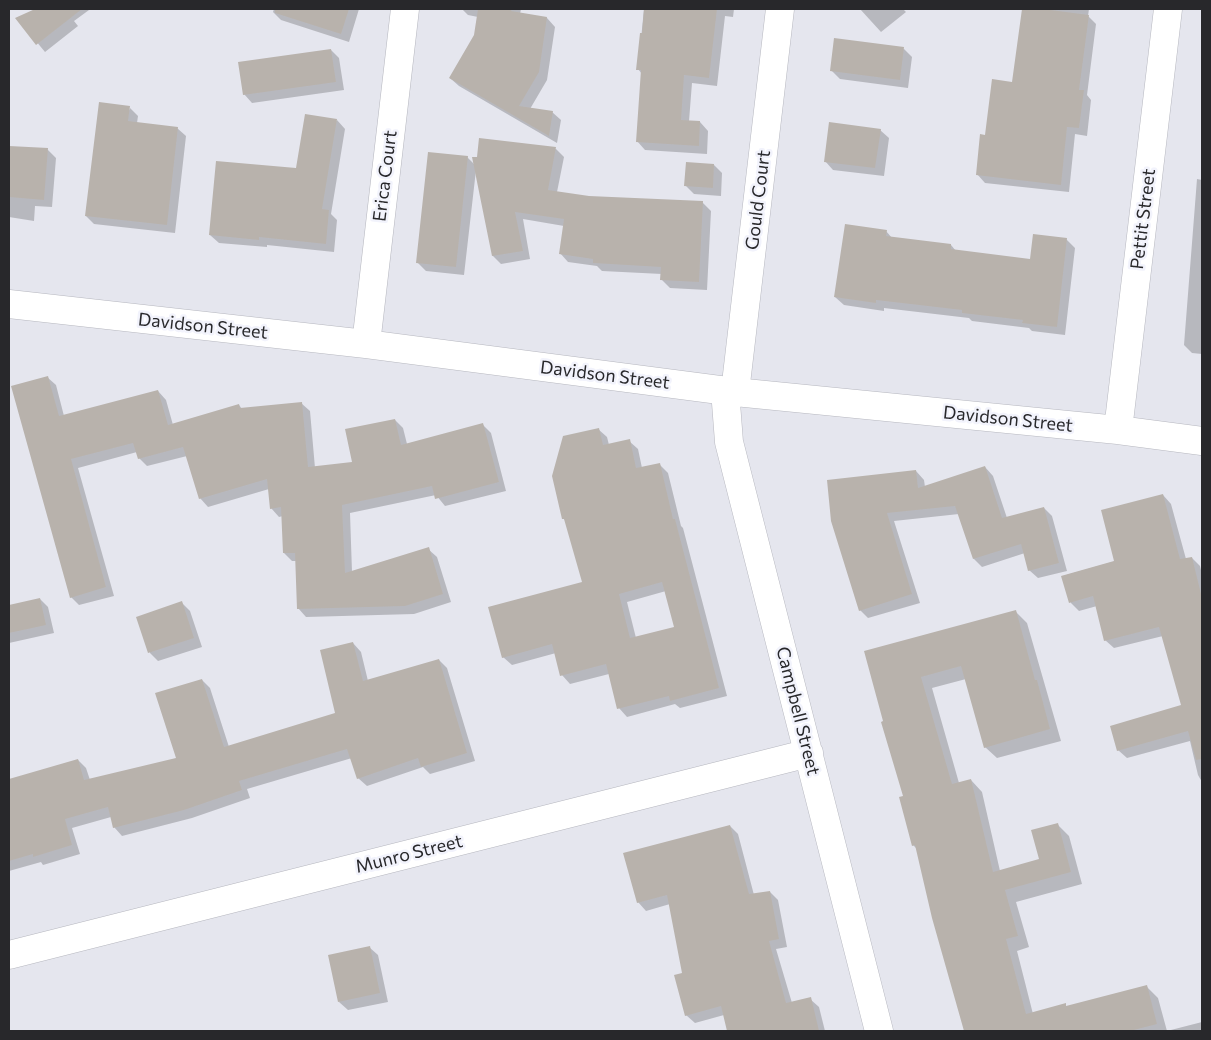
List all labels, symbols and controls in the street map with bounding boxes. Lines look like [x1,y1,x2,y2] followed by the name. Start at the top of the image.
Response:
[369,129,401,223] street label: Erica Court
[741,149,775,251] street label: Gould Court
[1126,167,1160,271] street label: Pettit Street
[137,308,269,344] street label: Davidson Street
[539,356,671,394] street label: Davidson Street
[942,401,1074,437] street label: Davidson Street
[772,644,824,778] street label: Campbell Street
[353,830,465,878] street label: Munro Street

